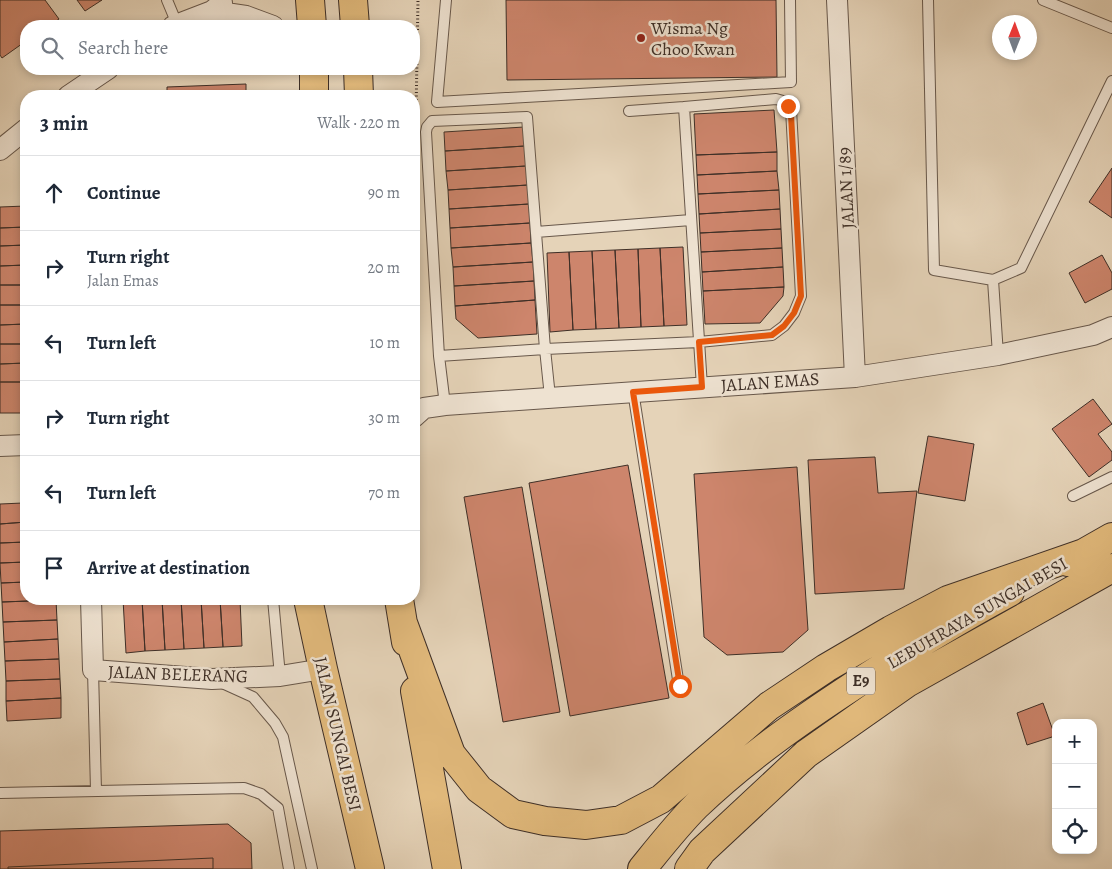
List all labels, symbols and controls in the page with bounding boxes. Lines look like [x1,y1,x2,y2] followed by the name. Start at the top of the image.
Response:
[992,15,1037,60] north arrow
[650,16,735,61] place label: Wisma Ng Choo Kwan
[20,20,420,75] search box
[635,32,647,44] marker: Wisma Ng Choo Kwan
[38,34,66,62] icon: search
[78,35,168,61] text: Search here
[777,95,800,118] route end
[40,109,88,137] text: 3 min
[317,112,400,134] text: Walk · 220 m
[832,147,860,229] street label: JALAN 1/89
[40,179,68,207] icon: ahead
[87,180,161,206] text: Continue
[368,182,400,204] text: 90 m
[87,244,169,270] text: Turn right
[40,254,68,282] icon: right
[367,257,400,279] text: 20 m
[87,270,159,292] text: Jalan Emas
[40,329,68,357] icon: left
[87,330,156,356] text: Turn left
[370,332,400,354] text: 10 m
[720,367,820,397] street label: JALAN EMAS
[40,404,68,432] icon: right
[87,405,169,431] text: Turn right
[368,407,400,429] text: 30 m
[40,479,68,507] icon: left
[87,480,156,506] text: Turn left
[368,482,400,504] text: 70 m
[882,551,1072,675] street label: LEBUHRAYA SUNGAI BESI
[40,554,68,582] icon: arrive
[87,555,250,581] text: Arrive at destination
[309,655,367,813] street label: JALAN SUNGAI BESI
[108,660,248,688] street label: JALAN BELERANG
[847,668,875,694] road number: E9
[669,675,692,698] route start
[1052,719,1097,854] map controls
[1052,719,1097,764] button: +
[1052,764,1097,809] button: −
[1052,809,1097,854] button: locate

